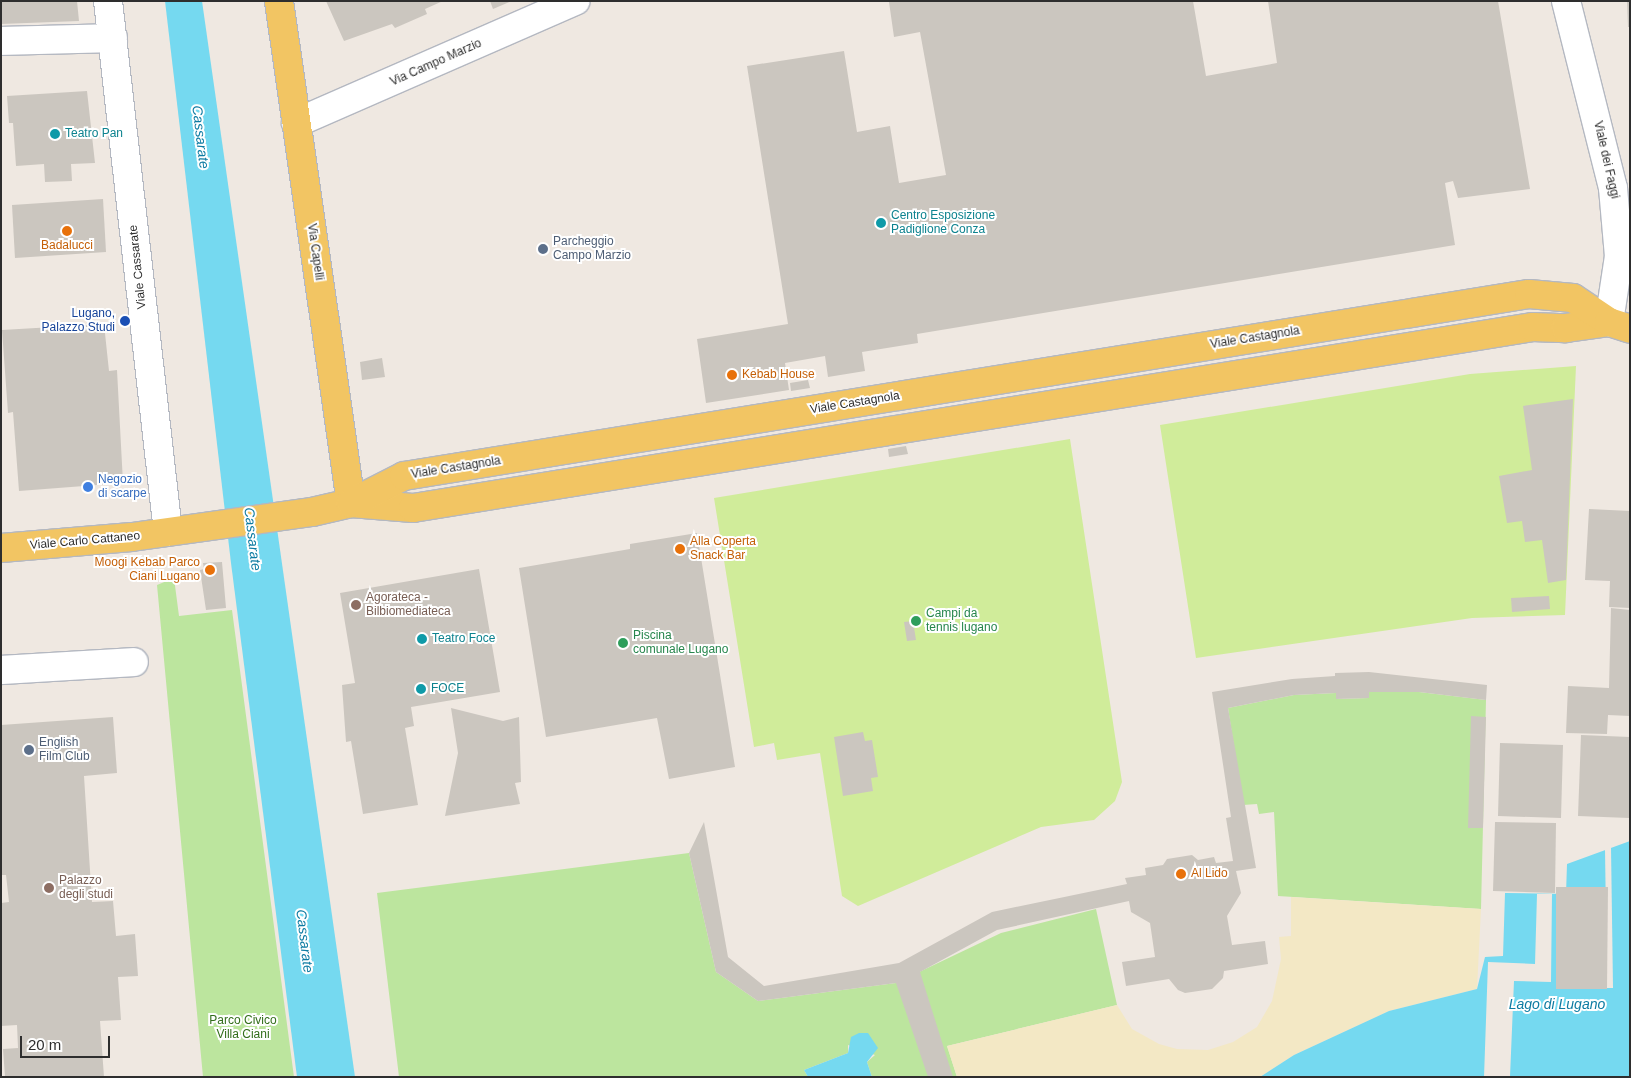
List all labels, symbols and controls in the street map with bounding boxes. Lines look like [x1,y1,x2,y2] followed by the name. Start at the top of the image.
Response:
[388,36,484,90] street label: Via Campo Marzio
[189,104,213,170] water label: Cassarate
[1590,120,1622,200] street label: Viale dei Faggi
[65,127,123,141] place label: Teatro Pan
[49,128,61,140] marker: Teatro Pan
[891,209,995,237] place label: Centro Esposizione Padiglione Conza
[875,217,887,229] marker: Centro Esposizione Padiglione Conza
[304,223,326,281] street label: Via Capelli
[126,224,150,310] street label: Viale Cassarate
[61,225,73,237] marker: Badalucci
[553,235,631,263] place label: Parcheggio Campo Marzio
[41,239,93,253] place label: Badalucci
[537,243,549,255] marker: Parcheggio Campo Marzio
[42,307,115,335] place label: Lugano, Palazzo Studi
[119,315,131,327] marker: Lugano, Palazzo Studi
[1209,324,1301,352] street label: Viale Castagnola
[742,368,815,382] place label: Kebab House
[726,369,738,381] marker: Kebab House
[809,389,901,417] street label: Viale Castagnola
[410,454,502,482] street label: Viale Castagnola
[98,473,147,501] place label: Negozio di scarpe
[82,481,94,493] marker: Negozio di scarpe
[241,506,265,572] water label: Cassarate
[29,529,141,553] street label: Viale Carlo Cattaneo
[690,535,756,563] place label: Alla Coperta Snack Bar
[674,543,686,555] marker: Alla Coperta Snack Bar
[95,556,200,584] place label: Moogi Kebab Parco Ciani Lugano
[204,564,216,576] marker: Moogi Kebab Parco Ciani Lugano
[366,591,451,619] place label: Agorateca - Bilbiomediateca
[350,599,362,611] marker: Agorateca - Bilbiomediateca
[926,607,997,635] place label: Campi da tennis lugano
[910,615,922,627] marker: Campi da tennis lugano
[633,629,728,657] place label: Piscina comunale Lugano
[432,632,495,646] place label: Teatro Foce
[416,633,428,645] marker: Teatro Foce
[617,637,629,649] marker: Piscina comunale Lugano
[431,682,464,696] place label: FOCE
[415,683,427,695] marker: FOCE
[39,736,90,764] place label: English Film Club
[23,744,35,756] marker: English Film Club
[1191,867,1228,881] place label: Al Lido
[1175,868,1187,880] marker: Al Lido
[59,874,113,902] place label: Palazzo degli studi
[43,882,55,894] marker: Palazzo degli studi
[293,908,317,974] water label: Cassarate
[1509,996,1605,1012] water label: Lago di Lugano
[209,1014,277,1042] park label: Parco Civico Villa Ciani
[22,1026,112,1058] scale bar
[28,1036,61,1053] text: 20 m

